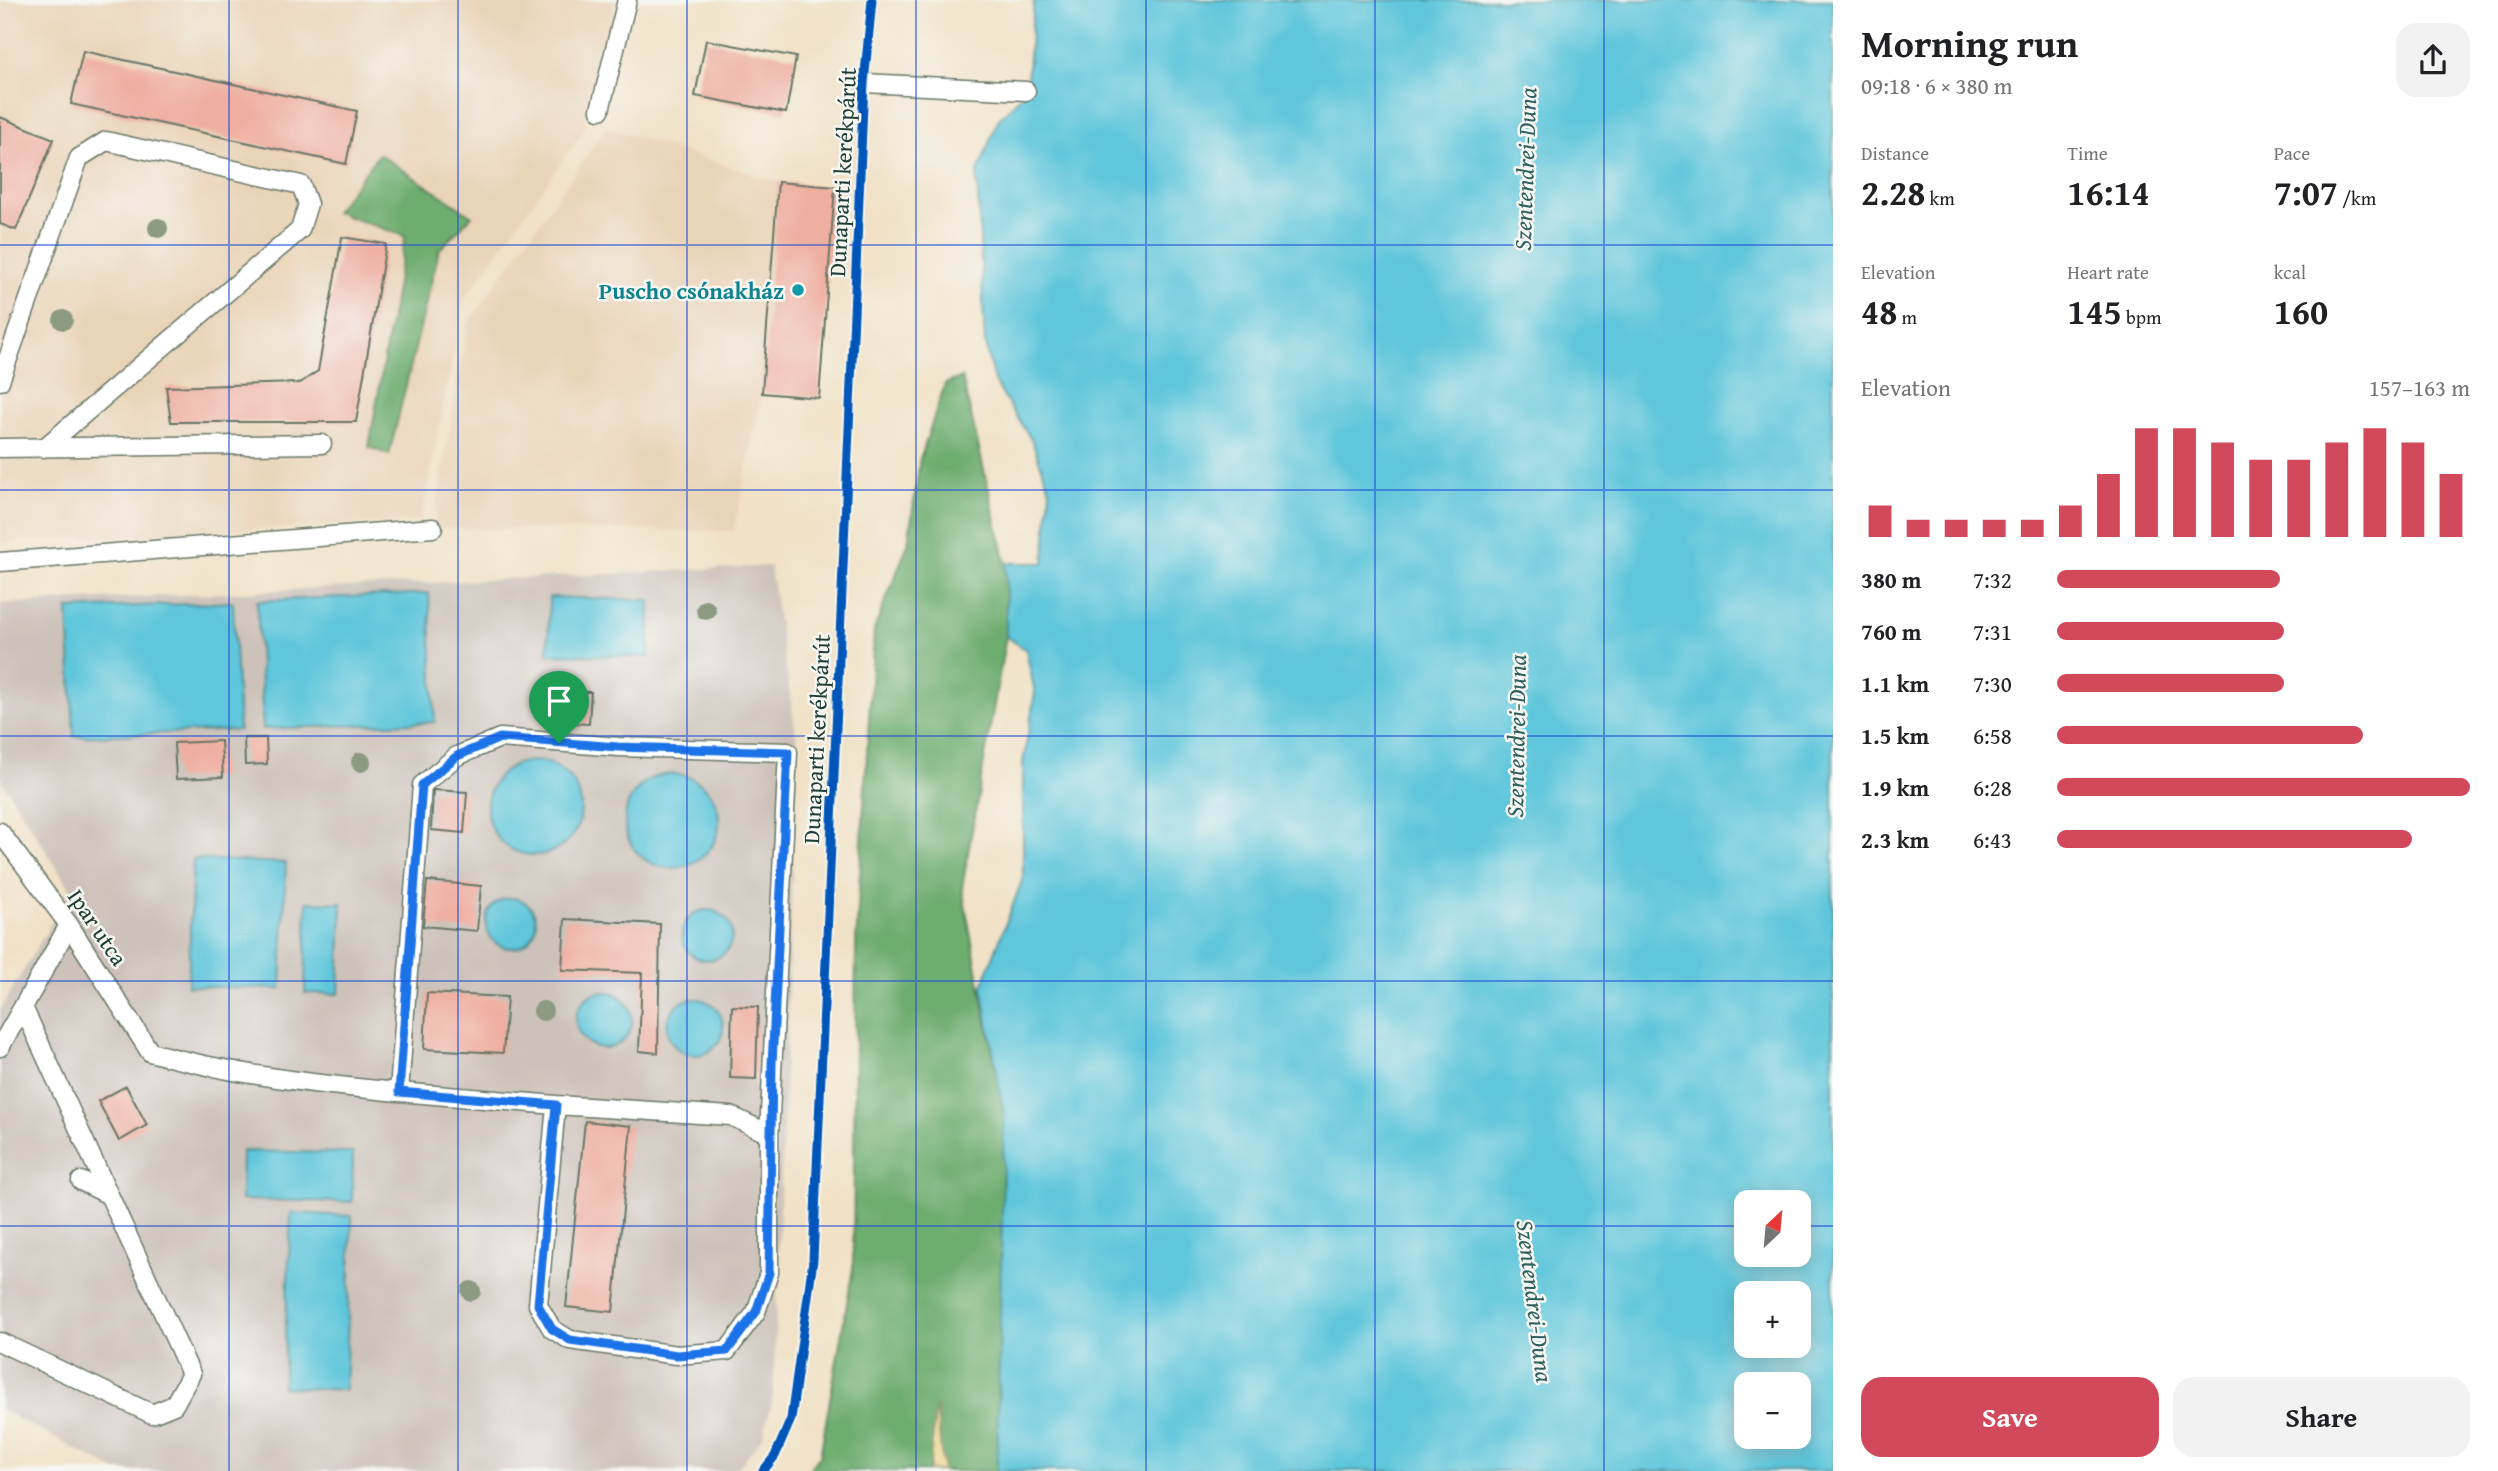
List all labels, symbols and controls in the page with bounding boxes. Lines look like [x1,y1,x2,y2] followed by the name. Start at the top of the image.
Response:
[1861,15,2078,71] text: Morning run
[2396,23,2470,97] button: share
[820,66,864,278] street label: Dunaparti kerékpárút
[1861,69,2013,102] text: 09:18 · 6 × 380 m
[1505,87,1545,251] water label: Szentendrei-Duna
[1861,139,1929,167] text: Distance
[2067,139,2108,167] text: Time
[2274,139,2310,167] text: Pace
[1861,167,1925,218] text: 2.28
[2067,167,2150,218] text: 16:14
[2274,167,2338,218] text: 7:07
[1925,184,1955,212] text: km
[2338,184,2376,212] text: /km
[1861,258,1935,286] text: Elevation
[2067,258,2149,286] text: Heart rate
[2274,258,2306,286] text: kcal
[599,274,784,307] place label: Puscho csónakház
[790,282,806,298] marker: Puscho csónakház
[1861,286,1897,337] text: 48
[2067,286,2122,337] text: 145
[2274,286,2328,337] text: 160
[1897,303,1917,331] text: m
[2122,303,2162,331] text: bpm
[1861,371,1951,404] text: Elevation
[2369,371,2470,404] text: 157–163 m
[1861,563,1922,596] text: 380 m
[1973,563,2012,596] text: 7:32
[1861,615,1922,648] text: 760 m
[1973,615,2012,648] text: 7:31
[794,633,838,845] street label: Dunaparti kerékpárút
[1497,654,1535,818] water label: Szentendrei-Duna
[1861,667,1929,700] text: 1.1 km
[1973,667,2012,700] text: 7:30
[529,671,589,743] pin
[540,682,578,720] icon: arrive
[1861,719,1929,752] text: 1.5 km
[1973,719,2012,752] text: 6:58
[1861,771,1929,804] text: 1.9 km
[1973,771,2012,804] text: 6:28
[1861,823,1929,856] text: 2.3 km
[1973,823,2012,856] text: 6:43
[60,882,136,972] street label: Ipar utca
[1734,1190,1811,1267] north arrow
[1734,1190,1811,1449] map controls
[1508,1218,1562,1384] water label: Szentendrei-Duna
[1734,1281,1811,1358] button: +
[1734,1372,1811,1449] button: −
[1861,1377,2159,1457] button: Save
[2173,1377,2470,1457] button: Share

